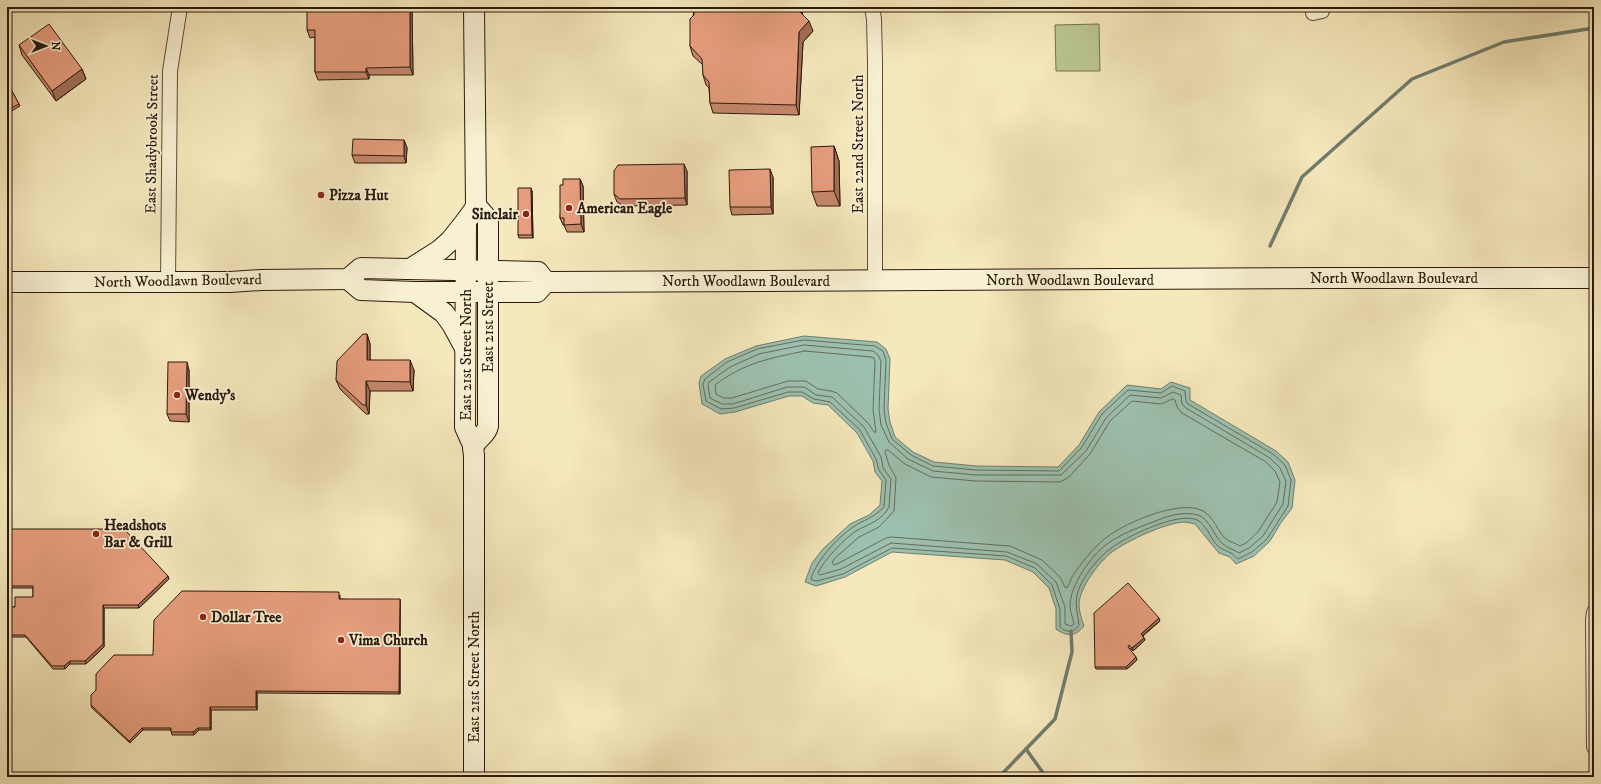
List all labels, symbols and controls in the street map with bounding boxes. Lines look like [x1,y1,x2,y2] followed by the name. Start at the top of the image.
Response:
[26,26,66,66] north arrow
[48,41,62,51] text: N
[141,74,163,214] street label: East Shadybrook Street
[849,74,868,214] street label: East 22nd Street North
[329,186,389,205] place label: Pizza Hut
[316,190,326,200] marker: Pizza Hut
[576,199,673,218] place label: American Eagle
[564,203,574,213] marker: American Eagle
[472,205,518,224] place label: Sinclair
[521,209,531,219] marker: Sinclair
[1310,269,1478,288] street label: North Woodlawn Boulevard
[94,270,263,292] street label: North Woodlawn Boulevard
[986,271,1154,290] street label: North Woodlawn Boulevard
[662,272,830,291] street label: North Woodlawn Boulevard
[479,281,498,373] street label: East 21st Street
[457,289,476,421] street label: East 21st Street North
[184,386,235,405] place label: Wendy's
[172,390,182,400] marker: Wendy's
[104,516,173,552] place label: Headshots Bar & Grill
[91,529,101,539] marker: Headshots Bar & Grill
[211,608,282,627] place label: Dollar Tree
[465,611,484,743] street label: East 21st Street North
[198,612,208,622] marker: Dollar Tree
[348,631,428,650] place label: Vima Church
[336,635,346,645] marker: Vima Church

